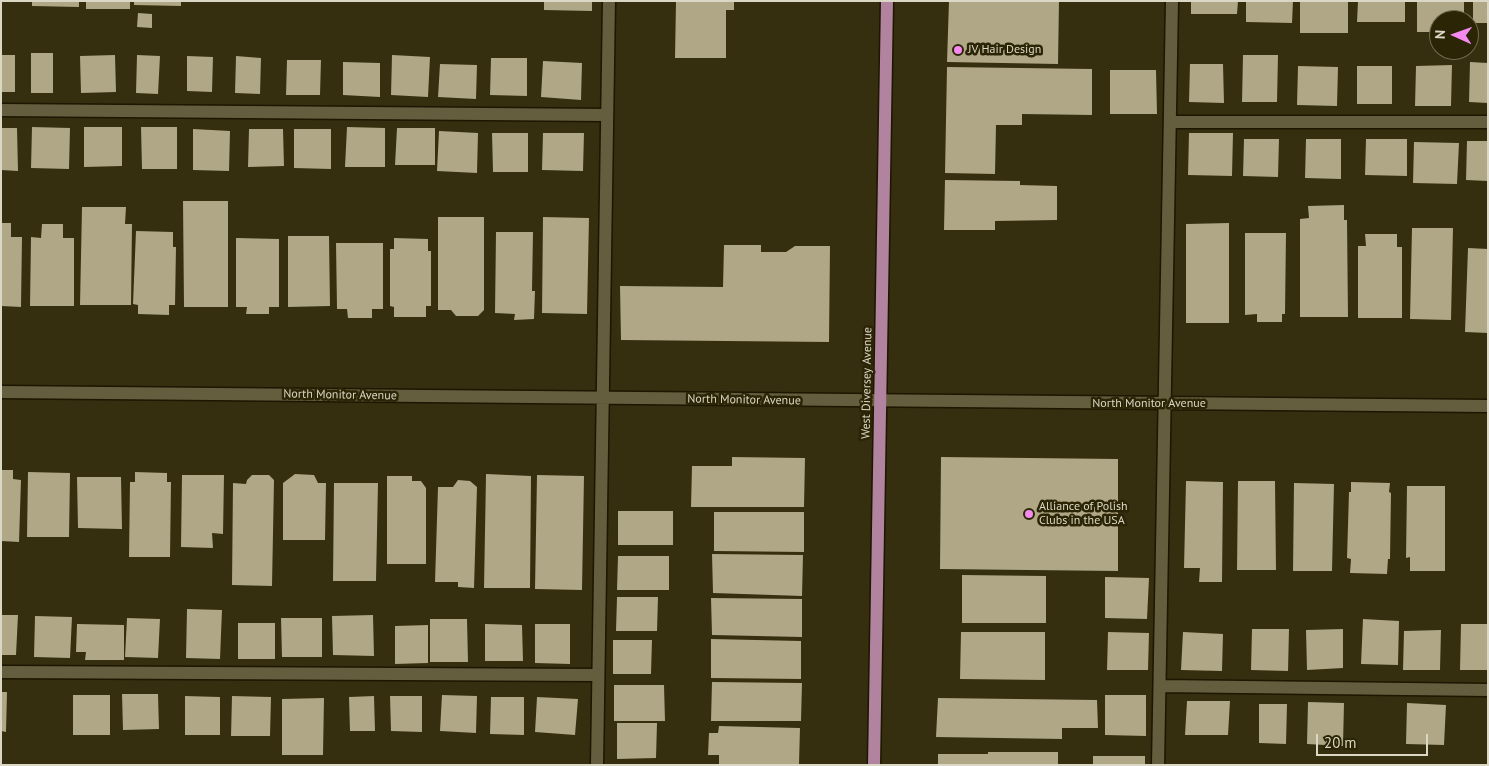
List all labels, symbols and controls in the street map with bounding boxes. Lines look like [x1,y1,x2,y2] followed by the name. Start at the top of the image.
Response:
[1429,10,1479,60] north arrow
[1431,30,1449,39] text: N
[968,43,1041,57] place label: JV Hair Design
[952,44,964,56] marker: JV Hair Design
[859,327,875,439] street label: West Diversey Avenue
[283,387,397,403] street label: North Monitor Avenue
[687,392,801,408] street label: North Monitor Avenue
[1092,397,1206,411] street label: North Monitor Avenue
[1039,500,1128,528] place label: Alliance of Polish Clubs in the USA
[1023,508,1035,520] marker: Alliance of Polish Clubs in the USA
[1319,724,1432,756] scale bar
[1324,733,1357,752] text: 20 m

